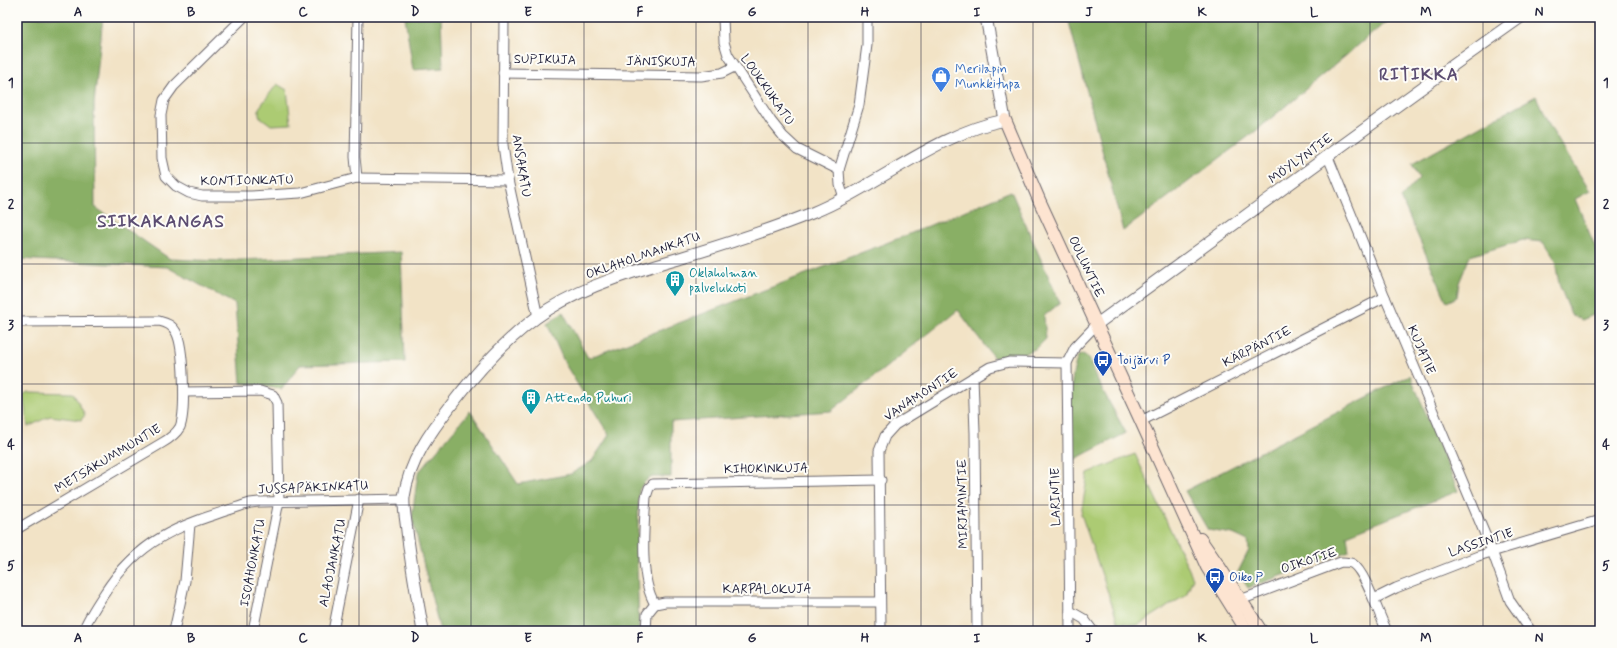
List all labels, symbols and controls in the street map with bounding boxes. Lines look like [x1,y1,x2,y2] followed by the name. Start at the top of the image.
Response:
[74,4,82,21] text: A
[187,4,196,21] text: B
[298,4,308,21] text: C
[411,4,420,21] text: D
[524,4,532,21] text: E
[637,4,644,21] text: F
[748,4,757,21] text: G
[861,4,870,21] text: H
[974,4,981,21] text: I
[1085,4,1093,21] text: J
[1197,4,1207,21] text: K
[1310,4,1319,21] text: L
[1420,4,1432,21] text: M
[1535,4,1544,21] text: N
[514,51,576,69] street label: SUPIKUJA
[736,51,798,129] street label: LOUKKUKATU
[626,53,696,71] street label: JÄNISKUJA
[955,61,1021,93] place label: Merilapin Munkkitupa
[1379,64,1459,86] district label: RITIKKA
[930,65,952,93] shop icon: Merilapin Munkkitupa
[8,75,14,92] text: 1
[1603,75,1609,92] text: 1
[1265,130,1337,188] street label: MÖYLYNTIE
[508,133,534,199] street label: ANSAKATU
[200,172,294,190] street label: KONTIONKATU
[8,196,15,213] text: 2
[1603,196,1610,213] text: 2
[97,211,225,233] district label: SIIKAKANGAS
[583,228,703,284] street label: OKLAHOLMANKATU
[1064,233,1108,301] street label: OULUNTIE
[689,265,758,297] place label: Oklaholman palvelukoti
[664,269,686,297] building icon: Oklaholman palvelukoti
[8,317,14,334] text: 3
[1603,317,1609,334] text: 3
[1220,322,1294,372] street label: KÄRPÄNTIE
[1403,323,1439,378] street label: KUJATIE
[1092,349,1114,377] bus stop icon: Toijärvi P
[1117,352,1171,369] place label: Toijärvi P
[881,365,961,425] street label: VANAMONTIE
[520,387,542,415] building icon: Attendo Puhuri
[545,390,631,407] place label: Attendo Puhuri
[52,420,165,498] street label: METSÄKUMMUNTIE
[7,437,15,454] text: 4
[1602,437,1610,454] text: 4
[954,459,972,549] street label: MIRJAMINTIE
[724,460,808,478] street label: KIHOKINKUJA
[1047,467,1065,527] street label: LARINTIE
[257,478,369,498] street label: JUSSAPÄKINKATU
[315,517,351,609] street label: ALAOJANKATU
[236,518,270,608] street label: ISOAHONKATU
[1447,524,1516,561] street label: LASSINTIE
[1279,544,1339,578] street label: OIKOTIE
[7,558,15,575] text: 5
[1602,558,1610,575] text: 5
[1204,566,1226,594] bus stop icon: Oiko P
[1229,569,1264,586] place label: Oiko P
[723,581,811,598] street label: KARPALOKUJA
[74,630,82,647] text: A
[187,630,196,647] text: B
[298,630,308,647] text: C
[411,630,420,647] text: D
[524,630,532,647] text: E
[637,630,644,647] text: F
[748,630,757,647] text: G
[861,630,870,647] text: H
[974,630,981,647] text: I
[1085,630,1093,647] text: J
[1197,630,1207,647] text: K
[1310,630,1319,647] text: L
[1420,630,1432,647] text: M
[1535,630,1544,647] text: N

